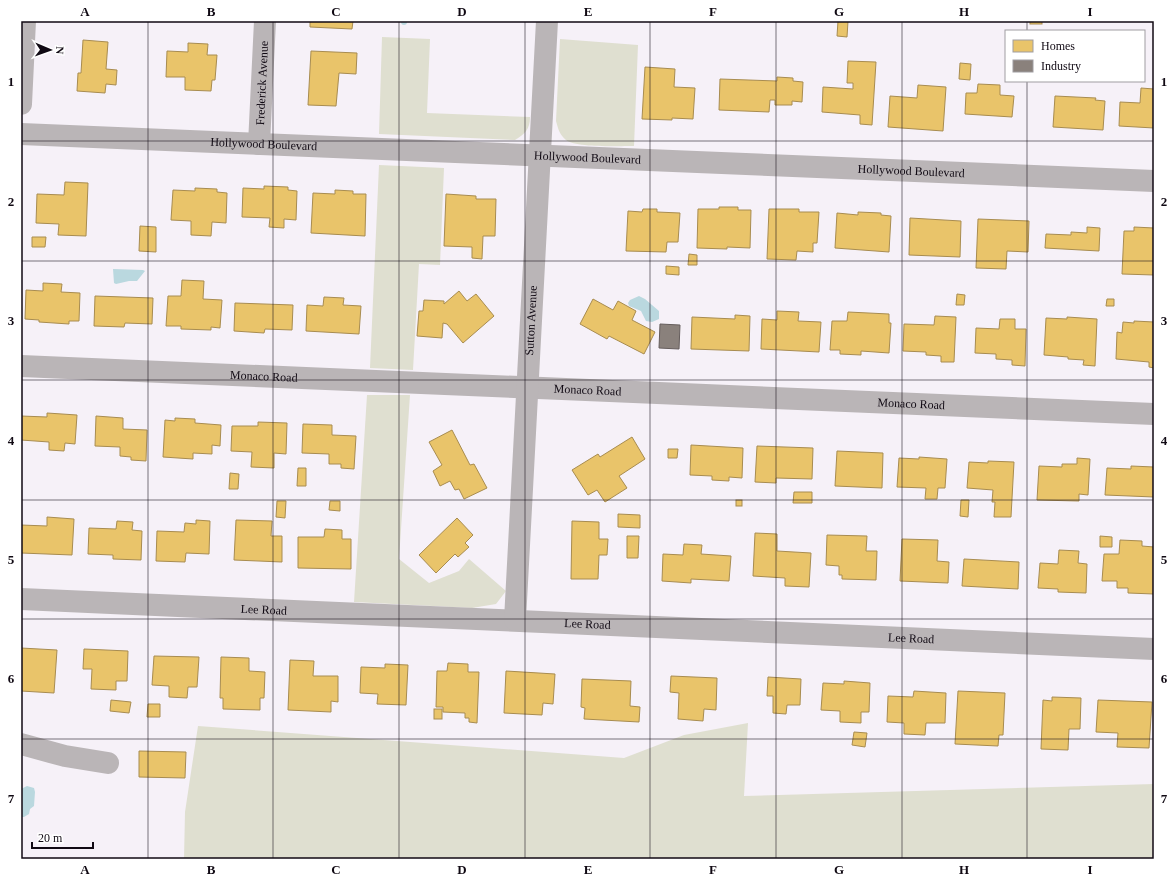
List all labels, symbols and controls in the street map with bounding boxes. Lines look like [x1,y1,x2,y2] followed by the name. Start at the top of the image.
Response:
[80,4,90,19] text: A
[207,4,216,19] text: B
[331,4,341,19] text: C
[457,4,467,19] text: D
[584,4,592,19] text: E
[709,4,717,19] text: F
[834,4,844,19] text: G
[959,4,969,19] text: H
[1087,4,1093,19] text: I
[30,30,70,70] north arrow
[1005,30,1145,82] legend
[1041,39,1075,53] text: Homes
[253,40,271,126] street label: Frederick Avenue
[54,46,66,55] text: N
[1041,59,1081,73] text: Industry
[8,74,14,89] text: 1
[1161,74,1167,89] text: 1
[210,135,318,153] street label: Hollywood Boulevard
[534,148,641,167] street label: Hollywood Boulevard
[857,162,965,180] street label: Hollywood Boulevard
[8,194,14,209] text: 2
[1161,194,1167,209] text: 2
[522,285,540,356] street label: Sutton Avenue
[8,313,15,328] text: 3
[1161,313,1168,328] text: 3
[230,368,298,385] street label: Monaco Road
[553,382,622,398] street label: Monaco Road
[877,395,945,412] street label: Monaco Road
[8,433,15,448] text: 4
[1161,433,1168,448] text: 4
[8,552,15,567] text: 5
[1161,552,1168,567] text: 5
[240,602,287,618] street label: Lee Road
[564,616,611,632] street label: Lee Road
[888,630,935,646] street label: Lee Road
[8,671,15,686] text: 6
[1161,671,1168,686] text: 6
[8,791,15,806] text: 7
[1161,791,1168,806] text: 7
[32,824,93,850] scale bar
[38,831,63,845] text: 20 m
[80,862,90,877] text: A
[207,862,216,877] text: B
[331,862,341,877] text: C
[457,862,467,877] text: D
[584,862,592,877] text: E
[709,862,717,877] text: F
[834,862,844,877] text: G
[959,862,969,877] text: H
[1087,862,1093,877] text: I

